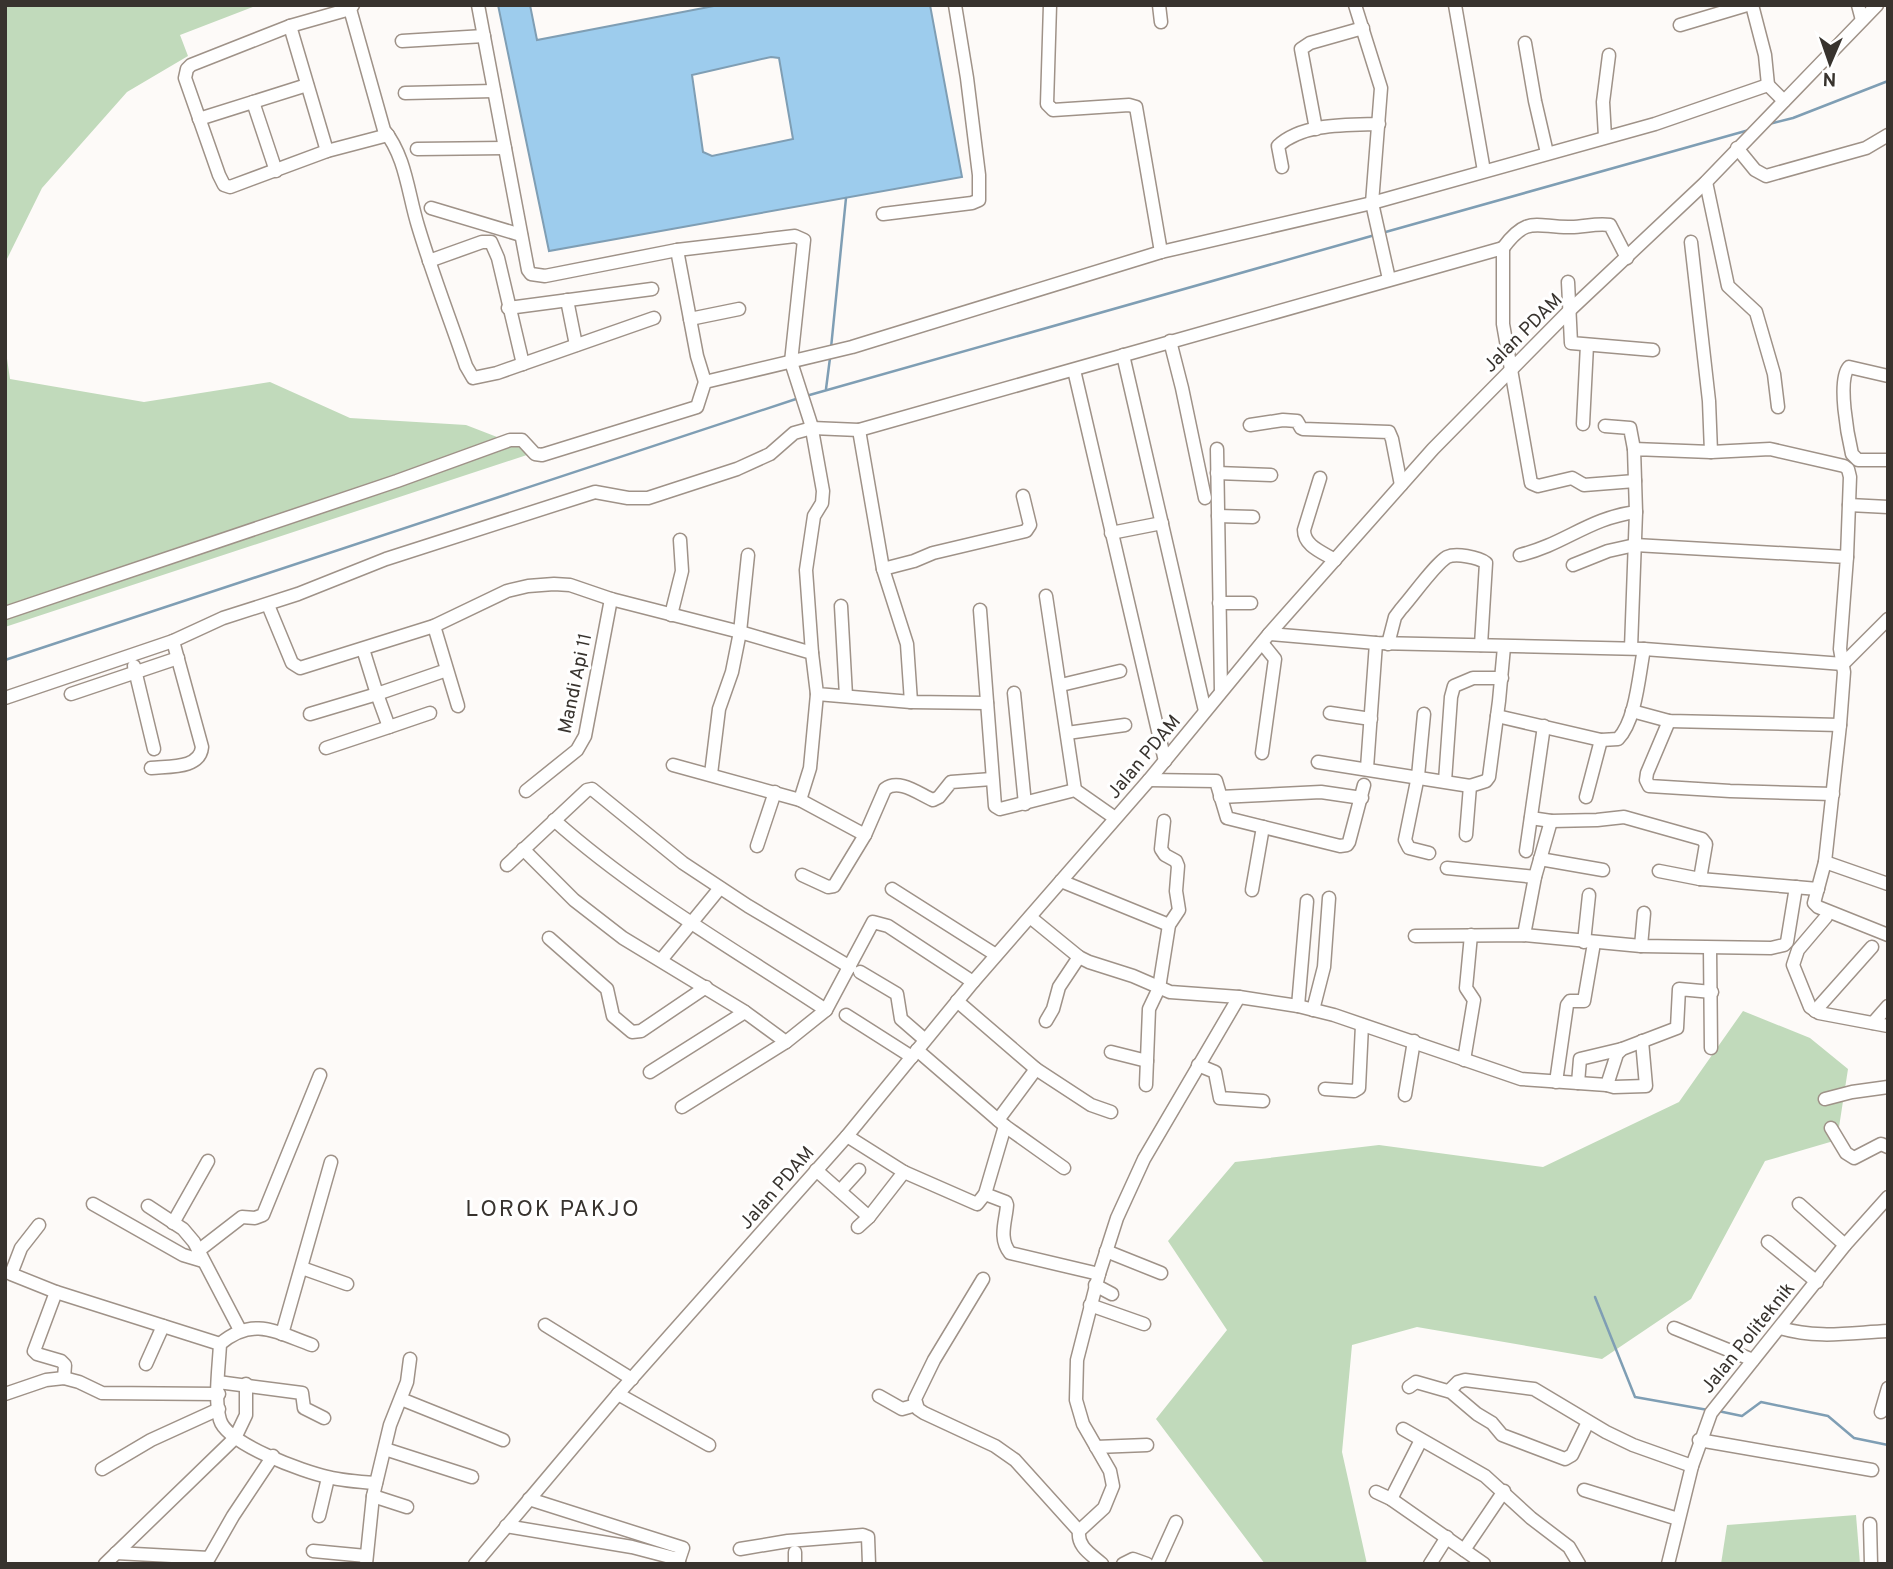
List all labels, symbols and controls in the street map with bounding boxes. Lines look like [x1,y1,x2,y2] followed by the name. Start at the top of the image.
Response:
[1795,28,1865,98] north arrow
[1822,66,1837,90] text: N
[1479,289,1568,378] street label: Jalan PDAM
[554,631,598,736] street label: Mandi Api 11
[1102,710,1187,804] street label: Jalan PDAM
[735,1142,820,1235] street label: Jalan PDAM
[465,1196,641,1225] district label: LOROK PAKJO
[1696,1278,1801,1399] street label: Jalan Politeknik

